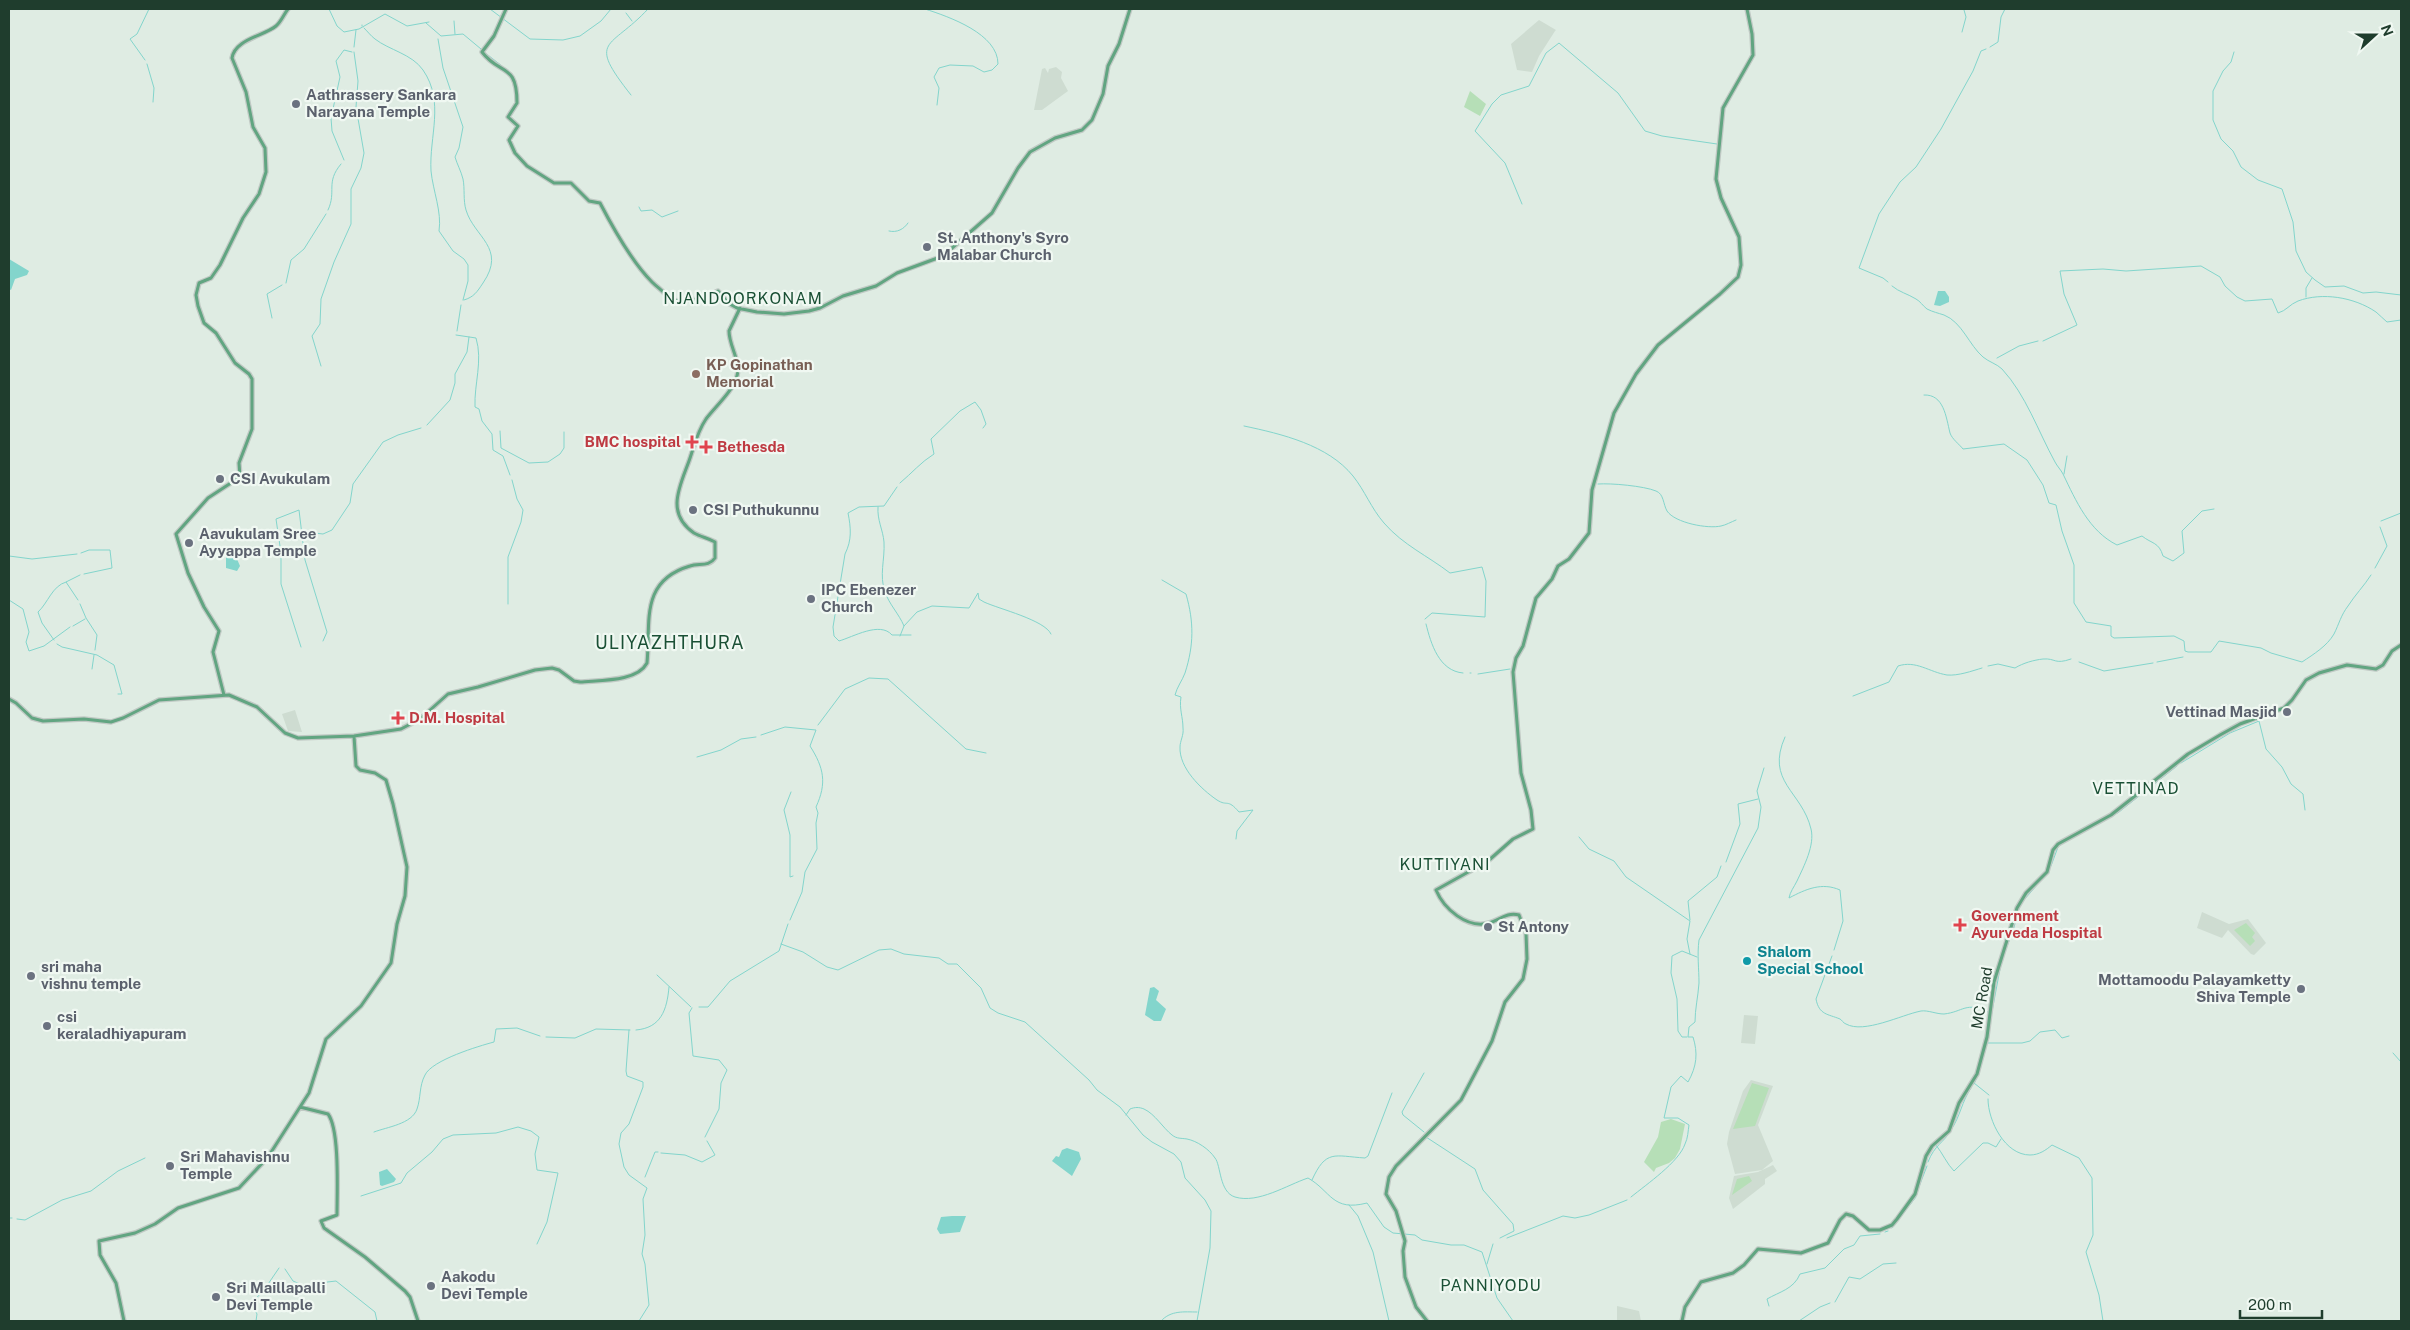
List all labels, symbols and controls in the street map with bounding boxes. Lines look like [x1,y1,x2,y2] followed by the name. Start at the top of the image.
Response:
[2350,10,2400,60] north arrow
[2378,22,2397,38] text: N
[306,86,456,120] place label: Aathrassery Sankara Narayana Temple
[290,98,302,110] marker: Aathrassery Sankara Narayana Temple
[937,229,1069,263] place label: St. Anthony's Syro Malabar Church
[921,241,933,253] marker: St. Anthony's Syro Malabar Church
[663,289,823,308] district label: NJANDOORKONAM
[706,356,813,390] place label: KP Gopinathan Memorial
[690,368,702,380] marker: KP Gopinathan Memorial
[584,433,681,450] place label: BMC hospital
[685,435,699,449] marker: BMC hospital
[717,438,785,455] place label: Bethesda
[699,440,713,454] marker: Bethesda
[230,470,330,487] place label: CSI Avukulam
[214,473,226,485] marker: CSI Avukulam
[703,501,819,518] place label: CSI Puthukunnu
[687,504,699,516] marker: CSI Puthukunnu
[199,525,317,559] place label: Aavukulam Sree Ayyappa Temple
[183,537,195,549] marker: Aavukulam Sree Ayyappa Temple
[821,581,916,615] place label: IPC Ebenezer Church
[805,593,817,605] marker: IPC Ebenezer Church
[595,632,745,653] district label: ULIYAZHTHURA
[2165,703,2277,720] place label: Vettinad Masjid
[2281,706,2293,718] marker: Vettinad Masjid
[409,709,505,726] place label: D.M. Hospital
[391,711,405,725] marker: D.M. Hospital
[2092,779,2180,798] district label: VETTINAD
[1399,855,1491,874] district label: KUTTIYANI
[1971,907,2103,941] place label: Government Ayurveda Hospital
[1498,918,1570,935] place label: St Antony
[1953,918,1967,932] marker: Government Ayurveda Hospital
[1482,921,1494,933] marker: St Antony
[1757,943,1864,977] place label: Shalom Special School
[1741,955,1753,967] marker: Shalom Special School
[41,958,141,992] place label: sri maha vishnu temple
[1968,966,1995,1030] street label: MC Road
[25,970,37,982] marker: sri maha vishnu temple
[2098,971,2292,1005] place label: Mottamoodu Palayamketty Shiva Temple
[2295,983,2307,995] marker: Mottamoodu Palayamketty Shiva Temple
[57,1008,187,1042] place label: csi keraladhiyapuram
[41,1020,53,1032] marker: csi keraladhiyapuram
[180,1148,290,1182] place label: Sri Mahavishnu Temple
[164,1160,176,1172] marker: Sri Mahavishnu Temple
[441,1268,528,1302] place label: Aakodu Devi Temple
[1440,1276,1542,1295] district label: PANNIYODU
[226,1279,325,1313] place label: Sri Maillapalli Devi Temple
[425,1280,437,1292] marker: Aakodu Devi Temple
[2240,1288,2322,1320] scale bar
[210,1291,222,1303] marker: Sri Maillapalli Devi Temple
[2248,1296,2292,1313] text: 200 m

